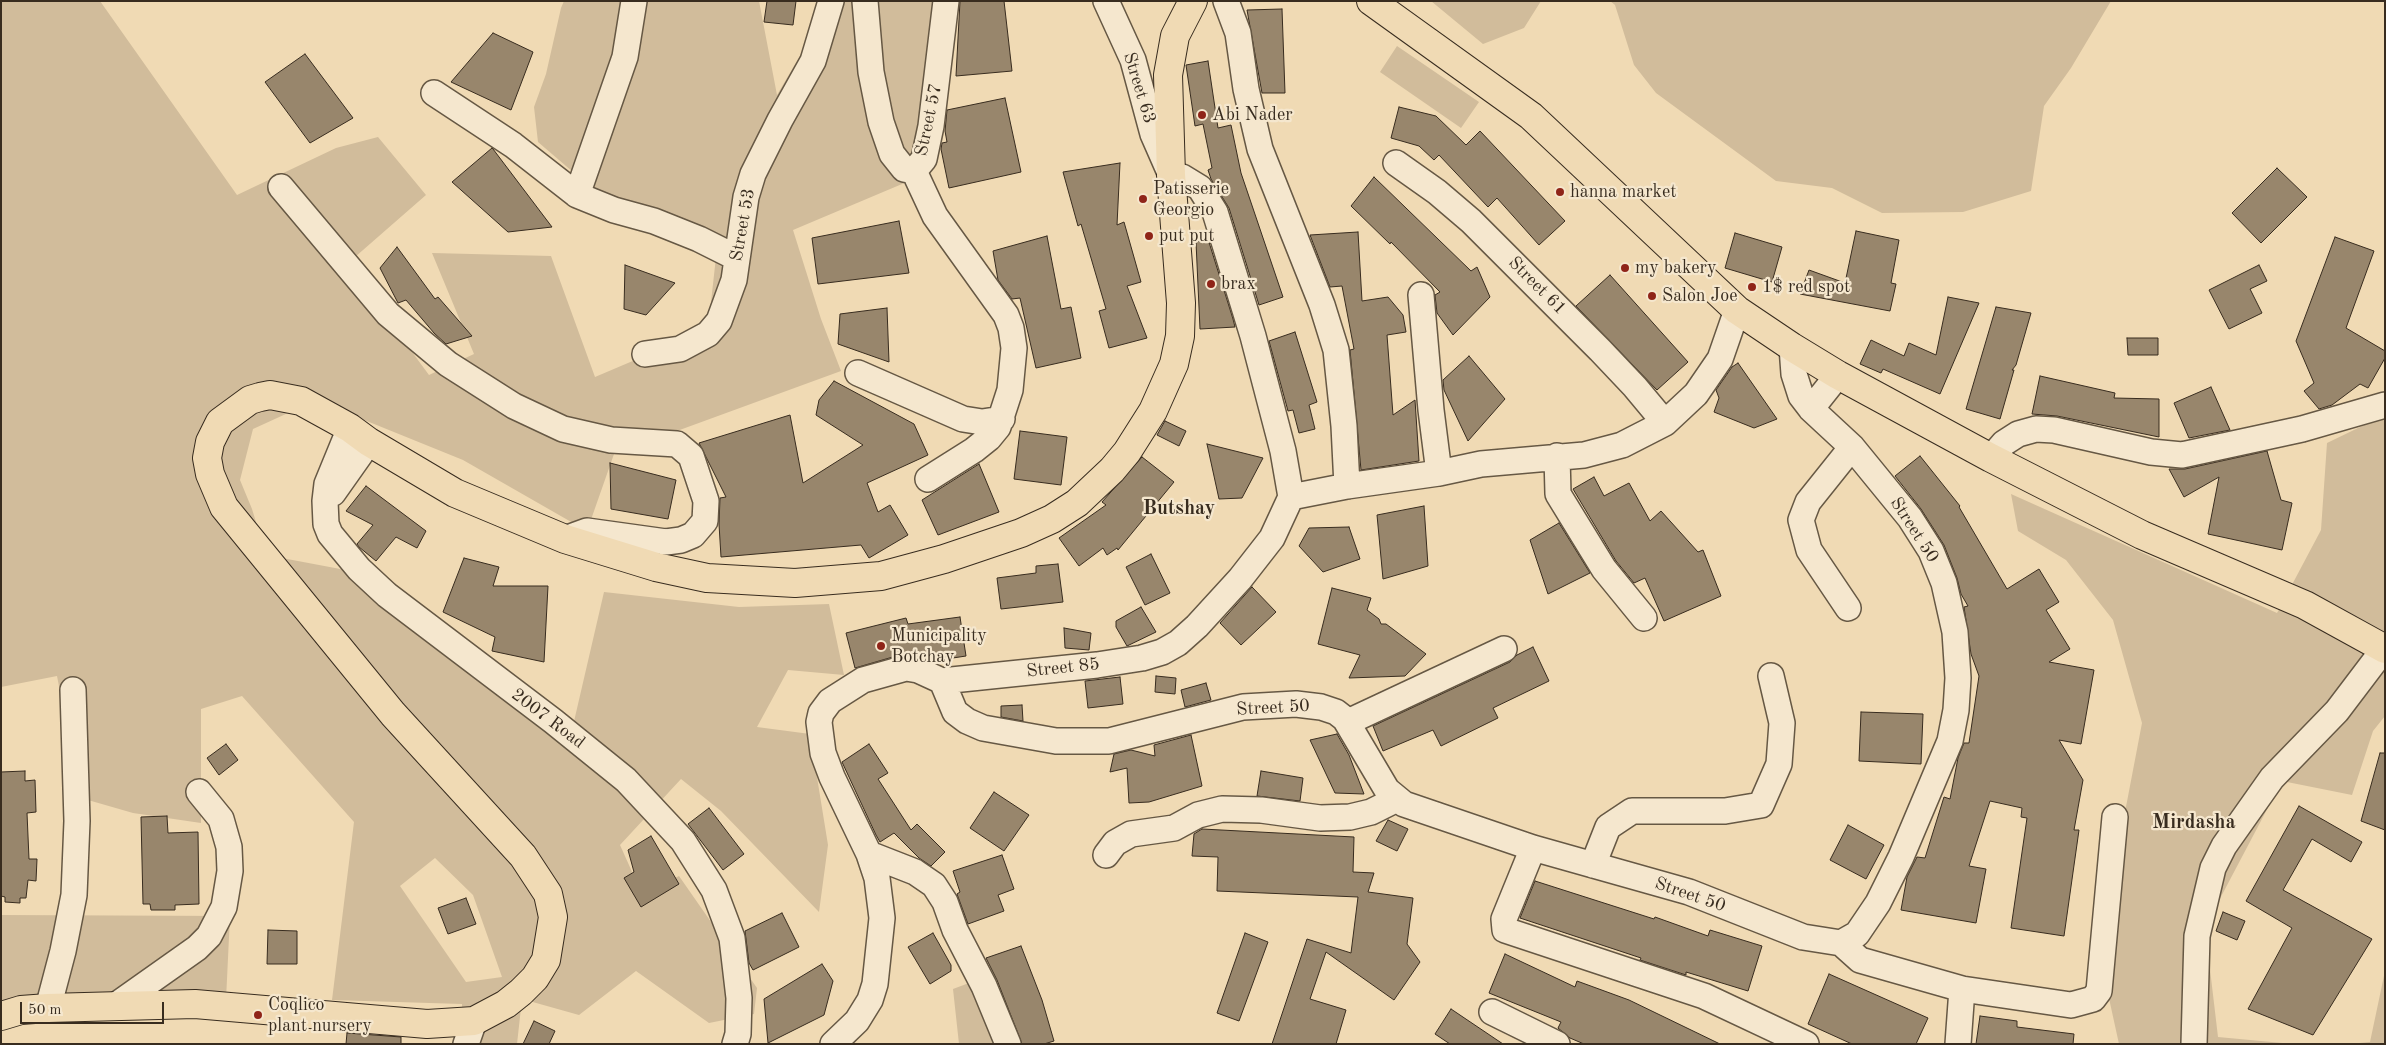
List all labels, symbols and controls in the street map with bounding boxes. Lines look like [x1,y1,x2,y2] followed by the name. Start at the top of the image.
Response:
[1118,50,1160,126] street label: Street 63
[911,82,947,158] street label: Street 57
[1212,104,1293,126] place label: Abi Nader
[1196,109,1208,121] marker: Abi Nader
[1153,178,1229,220] place label: Patisserie Georgio
[1570,181,1677,203] place label: hanna market
[1554,186,1566,198] marker: hanna market
[726,187,760,263] street label: Street 53
[1137,193,1149,205] marker: Patisserie Georgio
[1159,225,1215,247] place label: put put
[1143,230,1155,242] marker: put put
[1503,252,1571,320] street label: Street 61
[1635,257,1717,279] place label: my bakery
[1619,262,1631,274] marker: my bakery
[1221,273,1256,295] place label: brax
[1762,276,1850,298] place label: 1$ red spot
[1205,278,1217,290] marker: brax
[1746,281,1758,293] marker: 1$ red spot
[1662,285,1738,307] place label: Salon Joe
[1646,290,1658,302] marker: Salon Joe
[1885,493,1943,567] street label: Street 50
[1143,497,1215,521] district label: Butshay
[891,625,987,668] place label: Municipality Botchay
[875,640,887,652] marker: Municipality Botchay
[1025,653,1101,683] street label: Street 85
[507,684,589,754] street label: 2007 Road
[1236,695,1310,721] street label: Street 50
[2152,811,2236,835] district label: Mirdasha
[1652,873,1728,917] street label: Street 50
[22,992,166,1024] scale bar
[268,994,372,1036] place label: Coqlico plant nursery
[28,1003,62,1018] text: 50 m
[252,1009,264,1021] marker: Coqlico plant nursery

